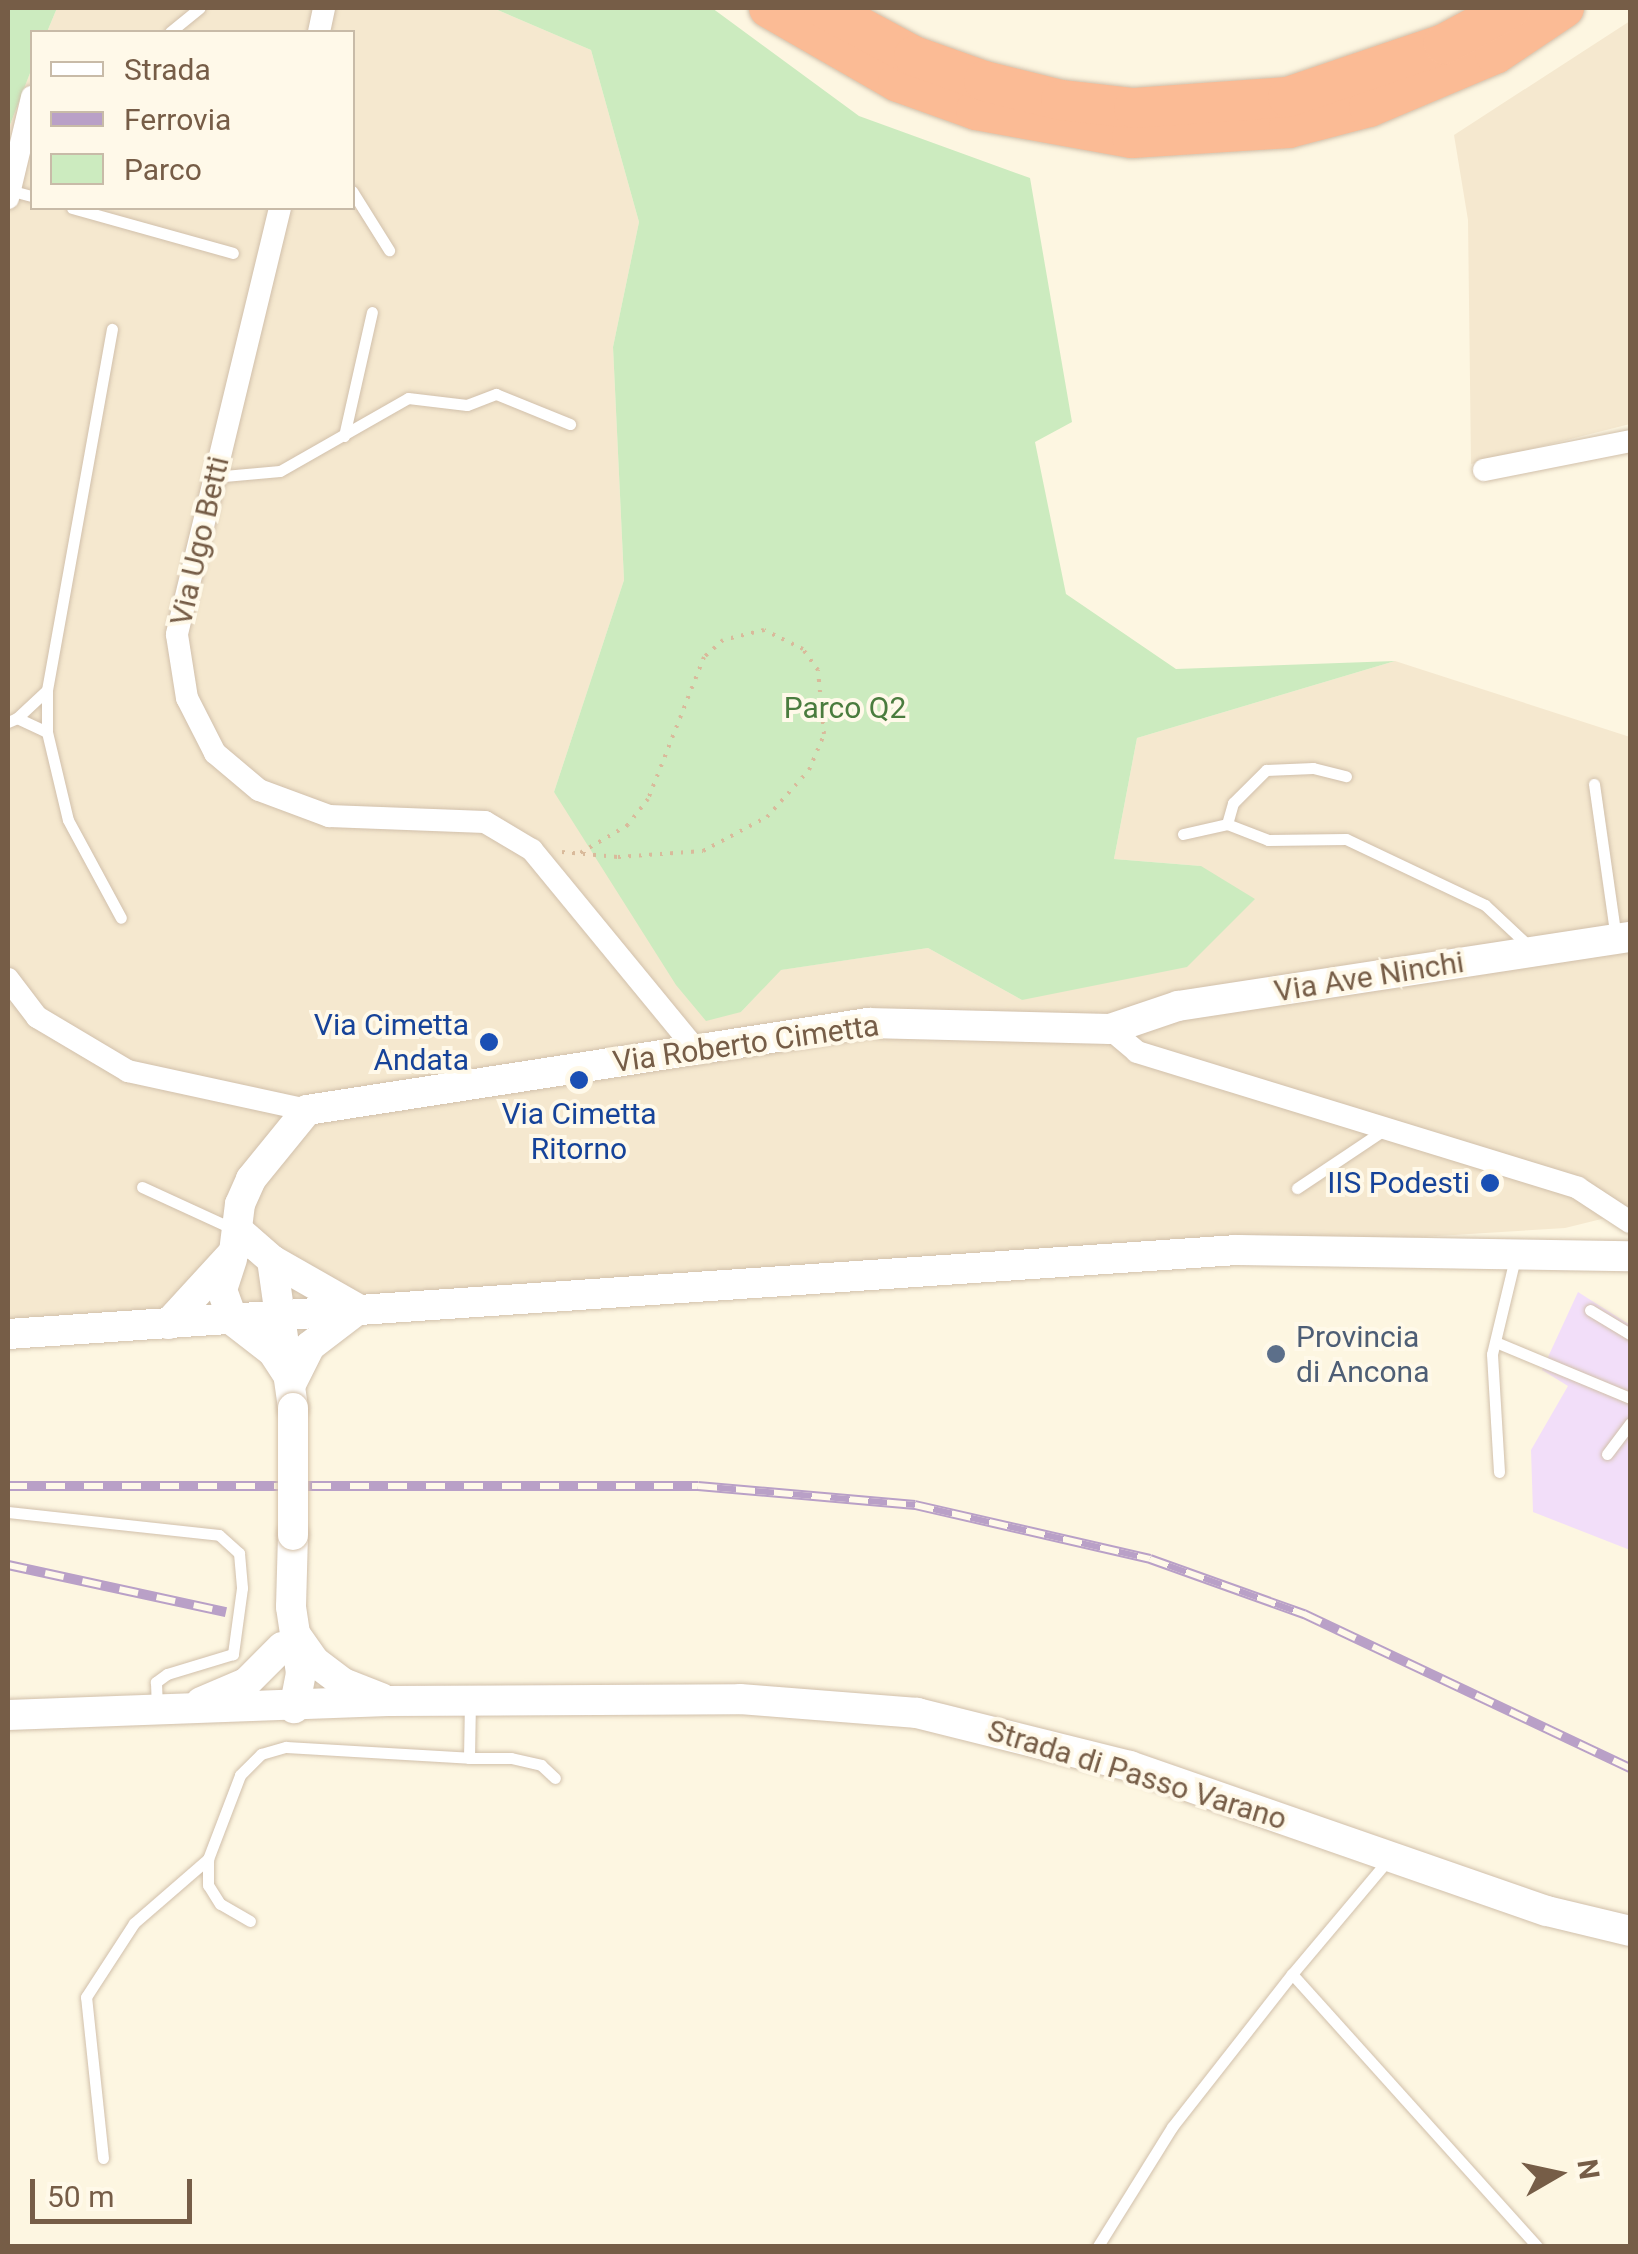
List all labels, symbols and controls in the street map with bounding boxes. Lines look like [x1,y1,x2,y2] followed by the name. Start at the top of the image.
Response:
[30,30,355,210] legend
[124,52,211,87] text: Strada
[124,102,231,137] text: Ferrovia
[124,152,202,187] text: Parco
[163,453,237,629] street label: Via Ugo Betti
[784,690,906,726] park label: Parco Q2
[1272,944,1466,1010] street label: Via Ave Ninchi
[314,1007,469,1078] place label: Via Cimetta Andata
[611,1007,881,1081] street label: Via Roberto Cimetta
[478,1031,500,1053] marker: Via Cimetta Andata
[568,1069,590,1091] marker: Via Cimetta Ritorno
[501,1096,657,1166] place label: Via Cimetta Ritorno
[1327,1165,1470,1201] place label: IIS Podesti
[1479,1172,1501,1194] marker: IIS Podesti
[1296,1319,1429,1390] place label: Provincia di Ancona
[1265,1343,1287,1365] marker: Provincia di Ancona
[983,1712,1291,1838] street label: Strada di Passo Varano
[1508,2124,1608,2224] north arrow
[1570,2157,1606,2182] text: N
[35,2159,198,2221] scale bar
[47,2179,114,2214] text: 50 m

